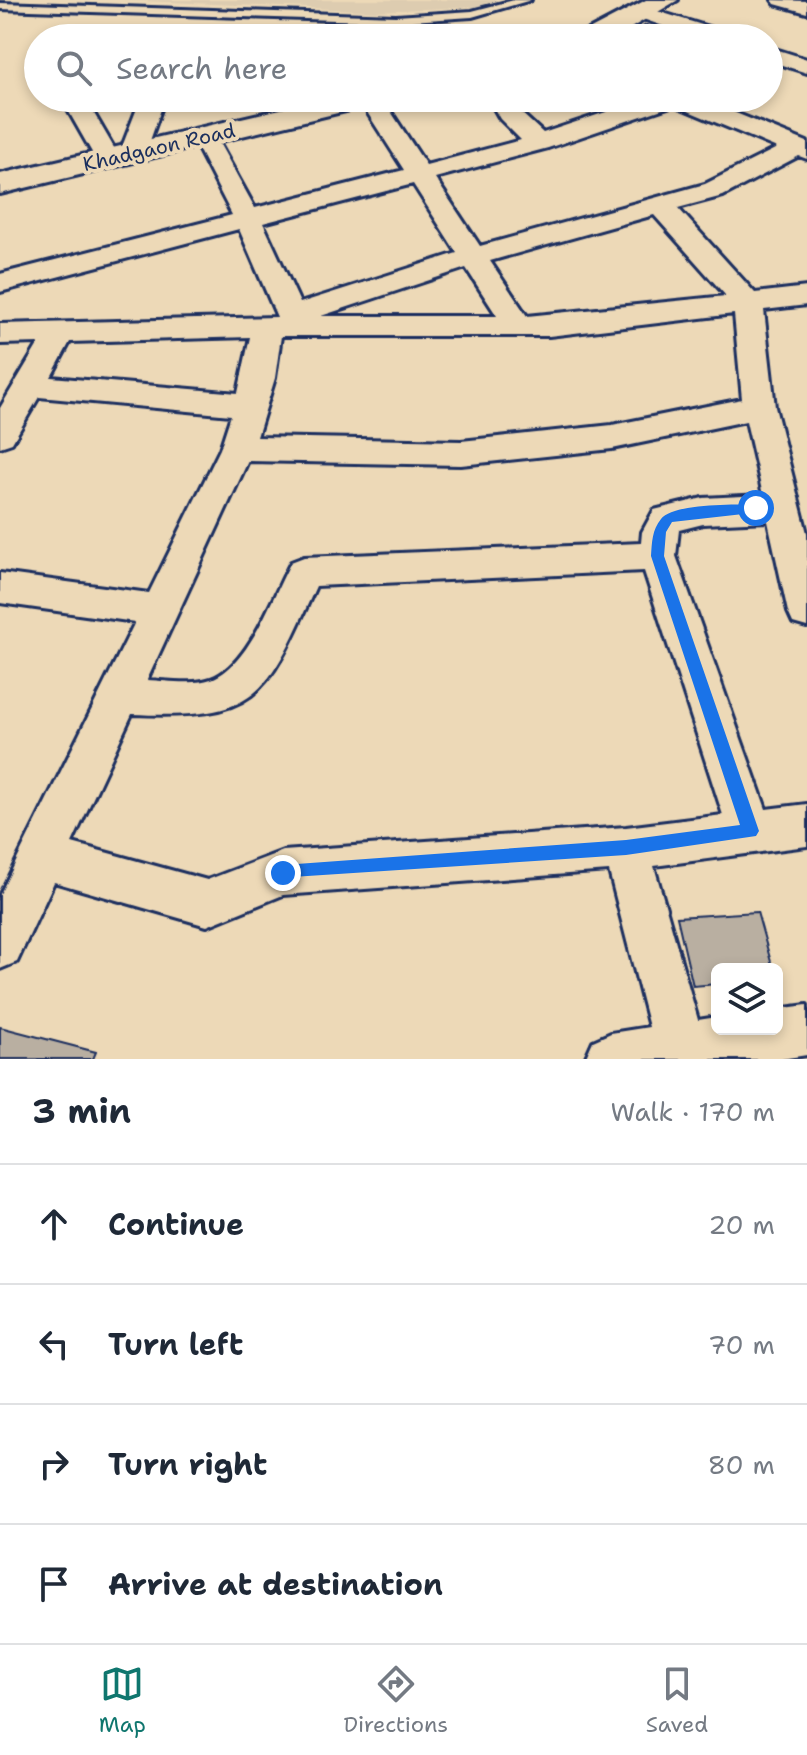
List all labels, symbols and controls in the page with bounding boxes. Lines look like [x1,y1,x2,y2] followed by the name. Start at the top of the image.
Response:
[24,24,783,112] search box
[52,46,96,90] icon: search
[116,48,287,89] text: Search here
[80,117,238,177] street label: Khadgaon Road
[738,490,774,526] route start
[265,855,301,891] route end
[711,963,783,1035] map controls
[711,963,783,1035] button: layers
[32,1088,131,1134] text: 3 min
[611,1094,775,1129] text: Walk · 170 m
[32,1202,76,1246] icon: ahead
[108,1204,244,1245] text: Continue
[708,1207,775,1242] text: 20 m
[32,1322,76,1366] icon: left
[108,1324,243,1365] text: Turn left
[708,1327,775,1362] text: 70 m
[32,1442,76,1486] icon: right
[108,1444,267,1485] text: Turn right
[708,1447,775,1482] text: 80 m
[32,1562,76,1606] icon: arrive
[108,1564,443,1605] text: Arrive at destination
[99,1662,146,1739] tab: Map
[343,1662,448,1739] tab: Directions
[646,1662,708,1739] tab: Saved

